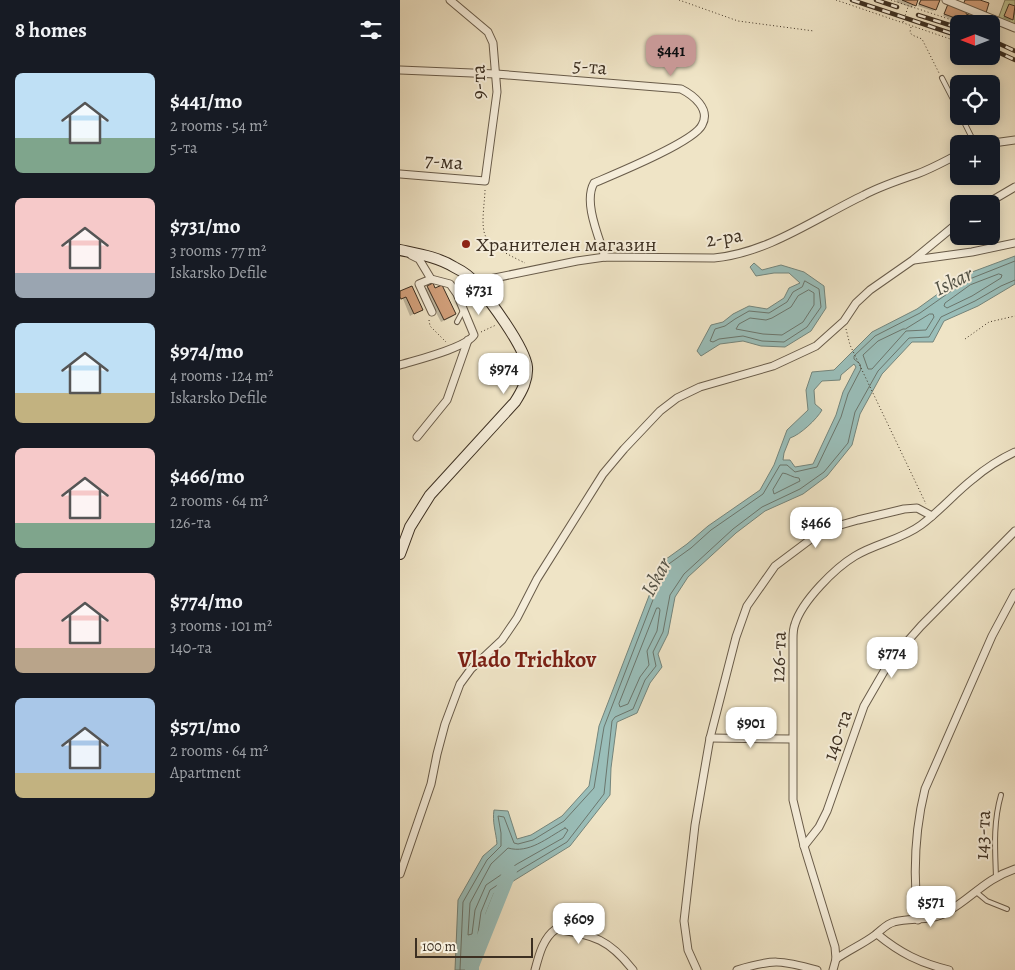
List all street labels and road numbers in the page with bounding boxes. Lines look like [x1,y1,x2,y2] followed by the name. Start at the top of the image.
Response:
[572,52,609,82] street label: 5-та
[465,64,492,100] street label: 9-та
[424,146,465,177] street label: 7-ма
[704,221,745,254] street label: 2-ра
[764,630,793,683] street label: 126-та
[816,705,859,764] street label: 140-та
[968,809,997,861] street label: 143-та

